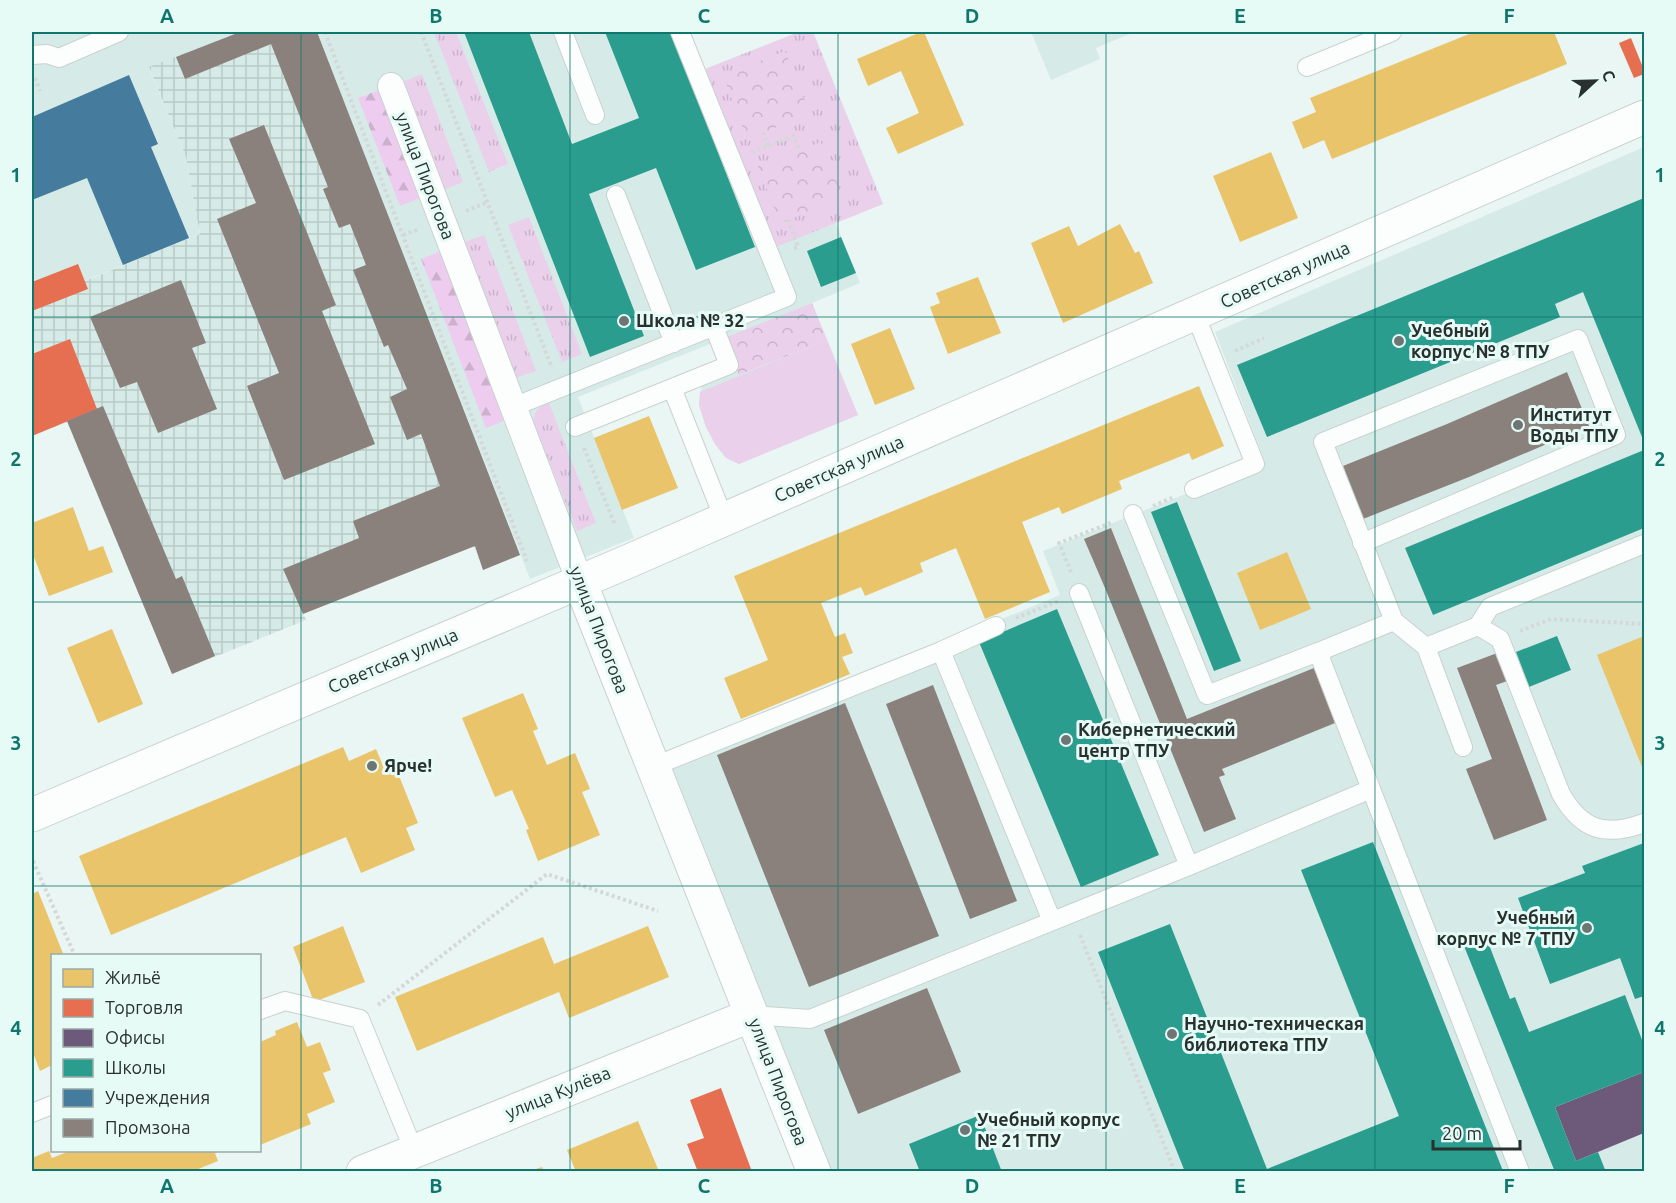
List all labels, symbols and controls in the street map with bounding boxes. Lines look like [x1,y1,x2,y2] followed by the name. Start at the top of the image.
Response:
[160,4,174,27] text: A
[429,4,443,27] text: B
[698,4,711,27] text: C
[965,4,979,27] text: D
[1234,4,1246,27] text: E
[1503,4,1515,27] text: F
[1565,51,1625,111] north arrow
[1599,67,1619,83] text: С
[392,109,459,242] street label: улица Пирогова
[10,163,22,186] text: 1
[1654,163,1666,186] text: 1
[1217,237,1352,312] street label: Советская улица
[636,310,744,330] place label: Школа № 32
[617,314,631,328] marker: Школа № 32
[1411,320,1550,361] place label: Учебный корпус № 8 ТПУ
[1392,334,1406,348] marker: Учебный корпус № 8 ТПУ
[1530,404,1619,445] place label: Институт Воды ТПУ
[1511,418,1525,432] marker: Институт Воды ТПУ
[771,431,906,506] street label: Советская улица
[10,447,22,470] text: 2
[1654,447,1666,470] text: 2
[566,563,633,696] street label: улица Пирогова
[325,624,461,697] street label: Советская улица
[1078,719,1235,760] place label: Кибернетический центр ТПУ
[10,731,22,754] text: 3
[1654,731,1666,754] text: 3
[1059,733,1073,747] marker: Кибернетический центр ТПУ
[384,755,432,775] place label: Ярче!
[365,759,379,773] marker: Ярче!
[1437,907,1576,948] place label: Учебный корпус № 7 ТПУ
[1580,921,1594,935] marker: Учебный корпус № 7 ТПУ
[51,954,261,1152] legend
[105,967,161,987] text: Жильё
[105,997,183,1017] text: Торговля
[1184,1013,1364,1054] place label: Научно-техническая библиотека ТПУ
[745,1015,812,1148] street label: улица Пирогова
[10,1016,22,1039] text: 4
[1654,1016,1666,1039] text: 4
[105,1027,165,1047] text: Офисы
[1165,1027,1179,1041] marker: Научно-техническая библиотека ТПУ
[105,1057,166,1077] text: Школы
[502,1062,613,1122] street label: улица Кулёва
[105,1087,210,1107] text: Учреждения
[977,1109,1120,1150] place label: Учебный корпус № 21 ТПУ
[1433,1113,1520,1151] scale bar
[105,1117,190,1137] text: Промзона
[958,1123,972,1137] marker: Учебный корпус № 21 ТПУ
[1442,1123,1482,1143] text: 20 m
[160,1174,174,1197] text: A
[429,1174,443,1197] text: B
[698,1174,711,1197] text: C
[965,1174,979,1197] text: D
[1234,1174,1246,1197] text: E
[1503,1174,1515,1197] text: F

